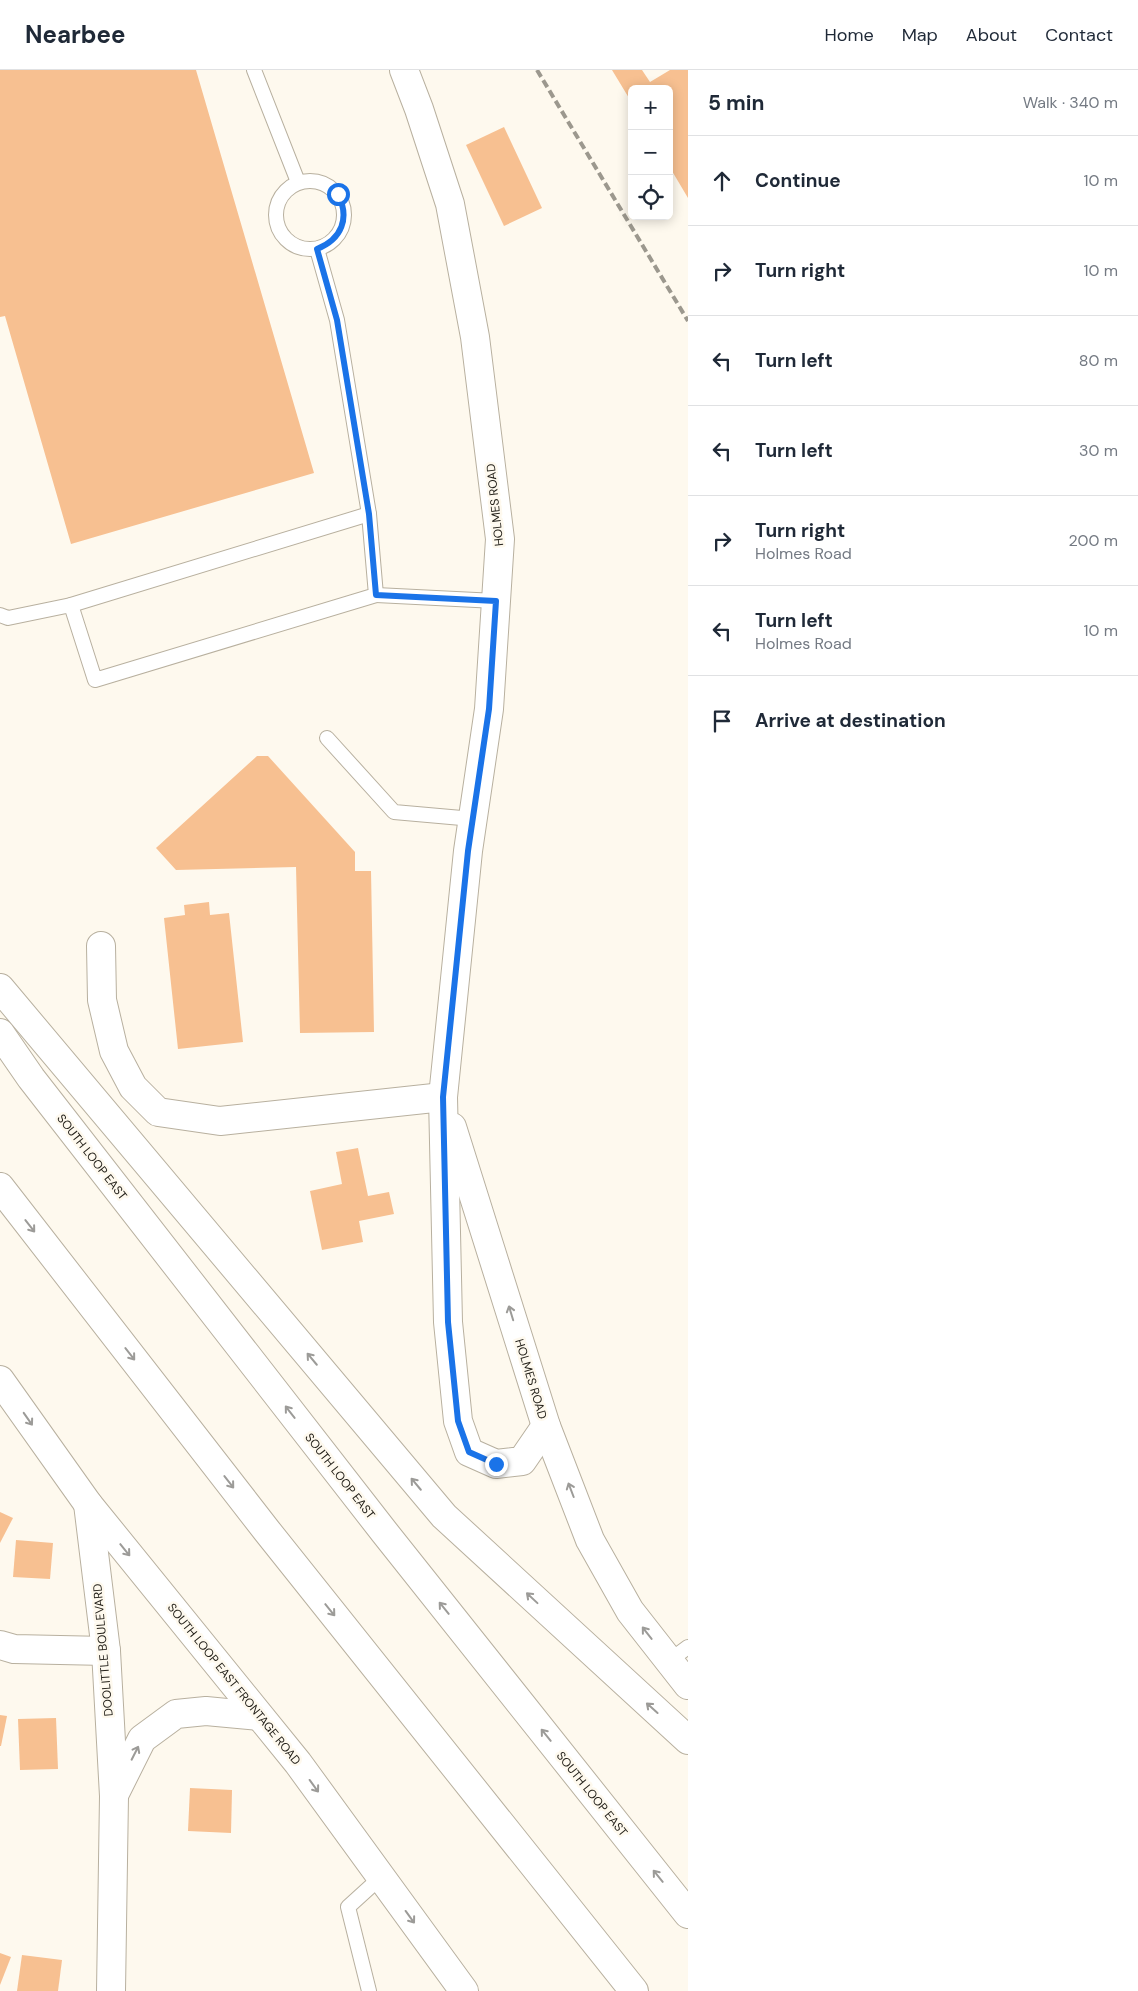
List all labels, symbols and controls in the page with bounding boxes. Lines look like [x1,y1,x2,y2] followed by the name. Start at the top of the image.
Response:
[25,19,125,50] text: Nearbee
[824,23,874,47] text: Home
[902,23,938,47] text: Map
[966,23,1017,47] text: About
[1045,23,1113,47] text: Contact
[628,85,673,220] map controls
[628,85,673,130] button: +
[708,89,764,117] text: 5 min
[1023,92,1118,113] text: Walk · 340 m
[628,130,673,175] button: −
[708,167,736,195] icon: ahead
[755,168,841,193] text: Continue
[1084,170,1118,191] text: 10 m
[628,175,673,220] button: locate
[327,183,350,206] route start
[708,257,736,285] icon: right
[755,258,845,283] text: Turn right
[1084,260,1118,281] text: 10 m
[708,347,736,375] icon: left
[755,348,833,373] text: Turn left
[1079,350,1118,371] text: 80 m
[708,437,736,465] icon: left
[755,438,833,463] text: Turn left
[1079,440,1118,461] text: 30 m
[483,463,507,547] street label: HOLMES ROAD
[755,518,845,543] text: Turn right
[708,527,736,555] icon: right
[1069,530,1118,551] text: 200 m
[755,543,852,564] text: Holmes Road
[755,608,833,633] text: Turn left
[708,617,736,645] icon: left
[1084,620,1118,641] text: 10 m
[755,633,852,654] text: Holmes Road
[708,707,736,735] icon: arrive
[755,708,946,733] text: Arrive at destination
[53,1111,131,1203] street label: SOUTH LOOP EAST
[25,1219,35,1233] one-way arrow
[505,1306,515,1322] one-way arrow
[511,1337,551,1421] street label: HOLMES ROAD
[124,1347,135,1360] one-way arrow
[306,1353,318,1366] one-way arrow
[285,1405,296,1418] one-way arrow
[23,1412,33,1426] one-way arrow
[301,1430,379,1522] street label: SOUTH LOOP EAST
[485,1453,508,1476] route end
[224,1476,235,1489] one-way arrow
[411,1478,422,1491] one-way arrow
[566,1483,575,1498] one-way arrow
[120,1543,131,1556] one-way arrow
[89,1583,117,1717] street label: DOOLITTLE BOULEVARD
[525,1592,538,1604] one-way arrow
[164,1600,304,1768] street label: SOUTH LOOP EAST FRONTAGE ROAD
[439,1602,450,1615] one-way arrow
[325,1603,336,1616] one-way arrow
[642,1627,653,1640] one-way arrow
[645,1702,658,1714] one-way arrow
[540,1729,551,1742] one-way arrow
[131,1746,141,1761] one-way arrow
[553,1748,631,1840] street label: SOUTH LOOP EAST
[309,1779,319,1793] one-way arrow
[652,1870,663,1883] one-way arrow
[405,1910,415,1924] one-way arrow

